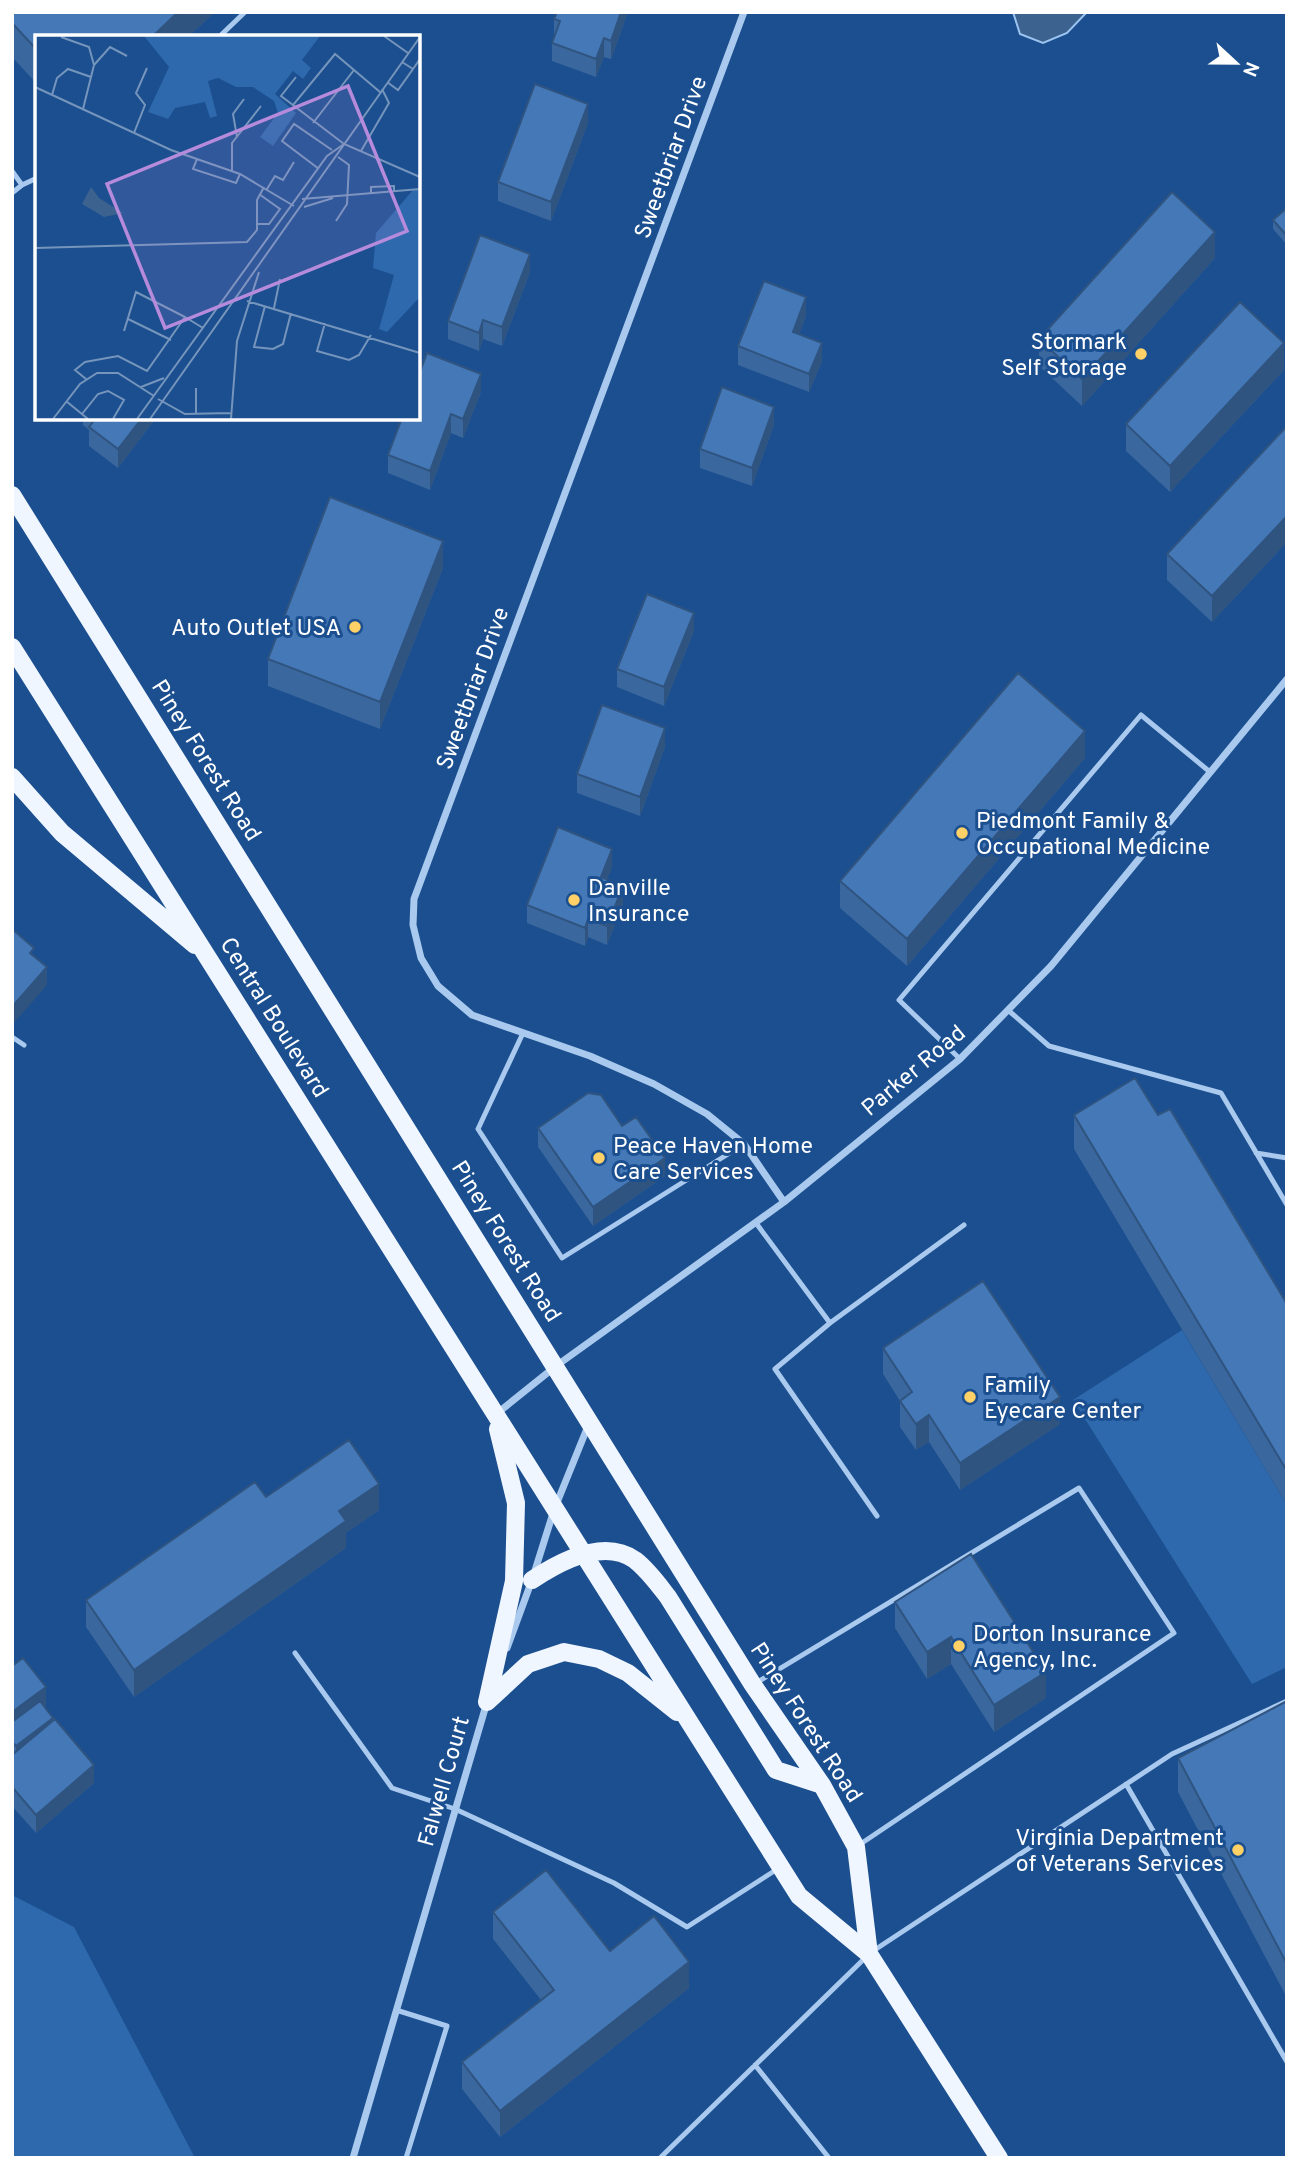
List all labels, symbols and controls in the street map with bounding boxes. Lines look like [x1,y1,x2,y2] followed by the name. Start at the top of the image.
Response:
[1201,28,1271,98] north arrow
[35,35,420,420] inset map
[1236,58,1264,79] text: N
[629,73,715,243] street label: Sweetbriar Drive
[1001,329,1127,384] place label: Stormark Self Storage
[1133,346,1149,362] marker: Stormark Self Storage
[431,604,517,774] street label: Sweetbriar Drive
[171,615,341,644] place label: Auto Outlet USA
[347,619,363,635] marker: Auto Outlet USA
[143,675,266,848] street label: Piney Forest Road
[976,808,1210,863] place label: Piedmont Family & Occupational Medicine
[954,825,970,841] marker: Piedmont Family & Occupational Medicine
[588,875,689,930] place label: Danville Insurance
[566,892,582,908] marker: Danville Insurance
[212,933,334,1104] street label: Central Boulevard
[857,1020,973,1124] street label: Parker Road
[613,1133,813,1188] place label: Peace Haven Home Care Services
[591,1150,607,1166] marker: Peace Haven Home Care Services
[443,1156,566,1329] street label: Piney Forest Road
[984,1372,1141,1427] place label: Family Eyecare Center
[962,1389,978,1405] marker: Family Eyecare Center
[973,1621,1151,1676] place label: Dorton Insurance Agency, Inc.
[742,1638,868,1809] street label: Piney Forest Road
[951,1638,967,1654] marker: Dorton Insurance Agency, Inc.
[413,1713,478,1850] street label: Falwell Court
[1015,1825,1224,1880] place label: Virginia Department of Veterans Services
[1230,1842,1246,1858] marker: Virginia Department of Veterans Services

